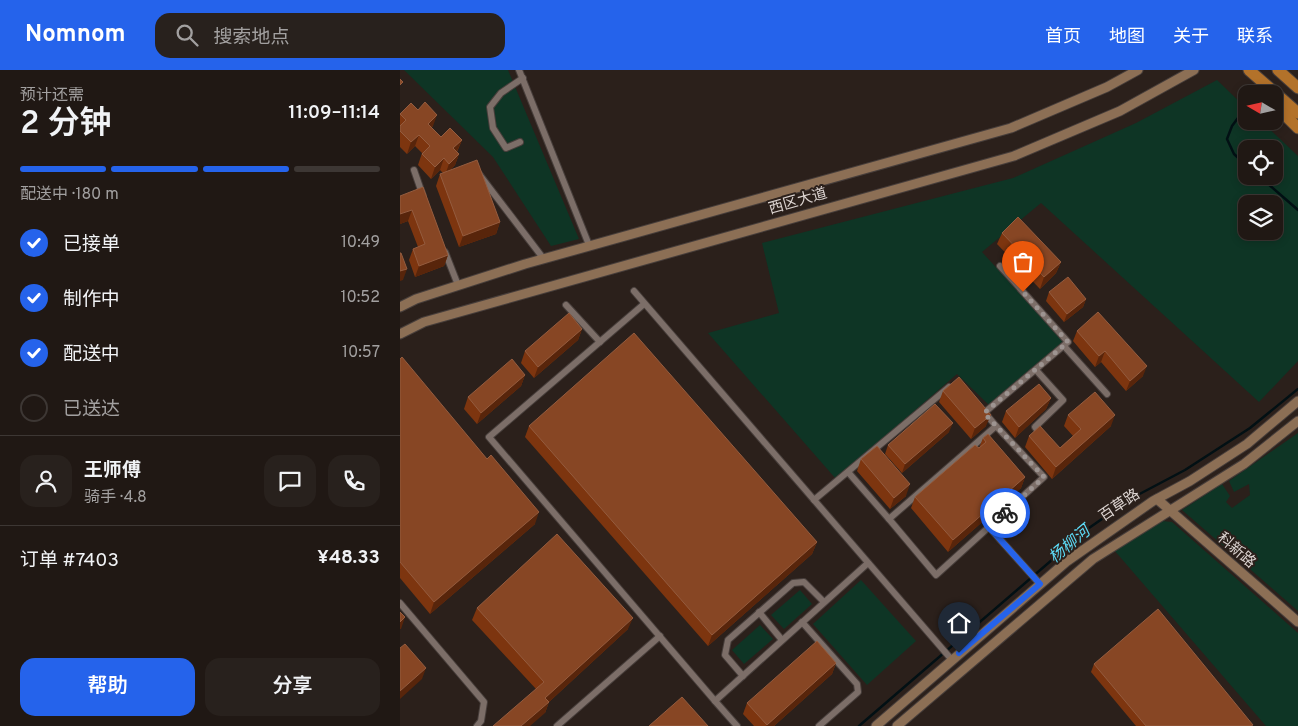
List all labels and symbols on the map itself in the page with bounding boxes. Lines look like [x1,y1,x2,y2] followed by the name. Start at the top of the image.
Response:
[1238,85,1282,130] north arrow
[767,185,829,219] street label: 西区大道
[1002,241,1044,292] pin
[1096,486,1144,526] street label: 百草路
[980,488,1030,538] courier
[1045,520,1097,568] water label: 杨柳河
[1213,529,1259,573] street label: 科新路
[938,602,980,653] pin

